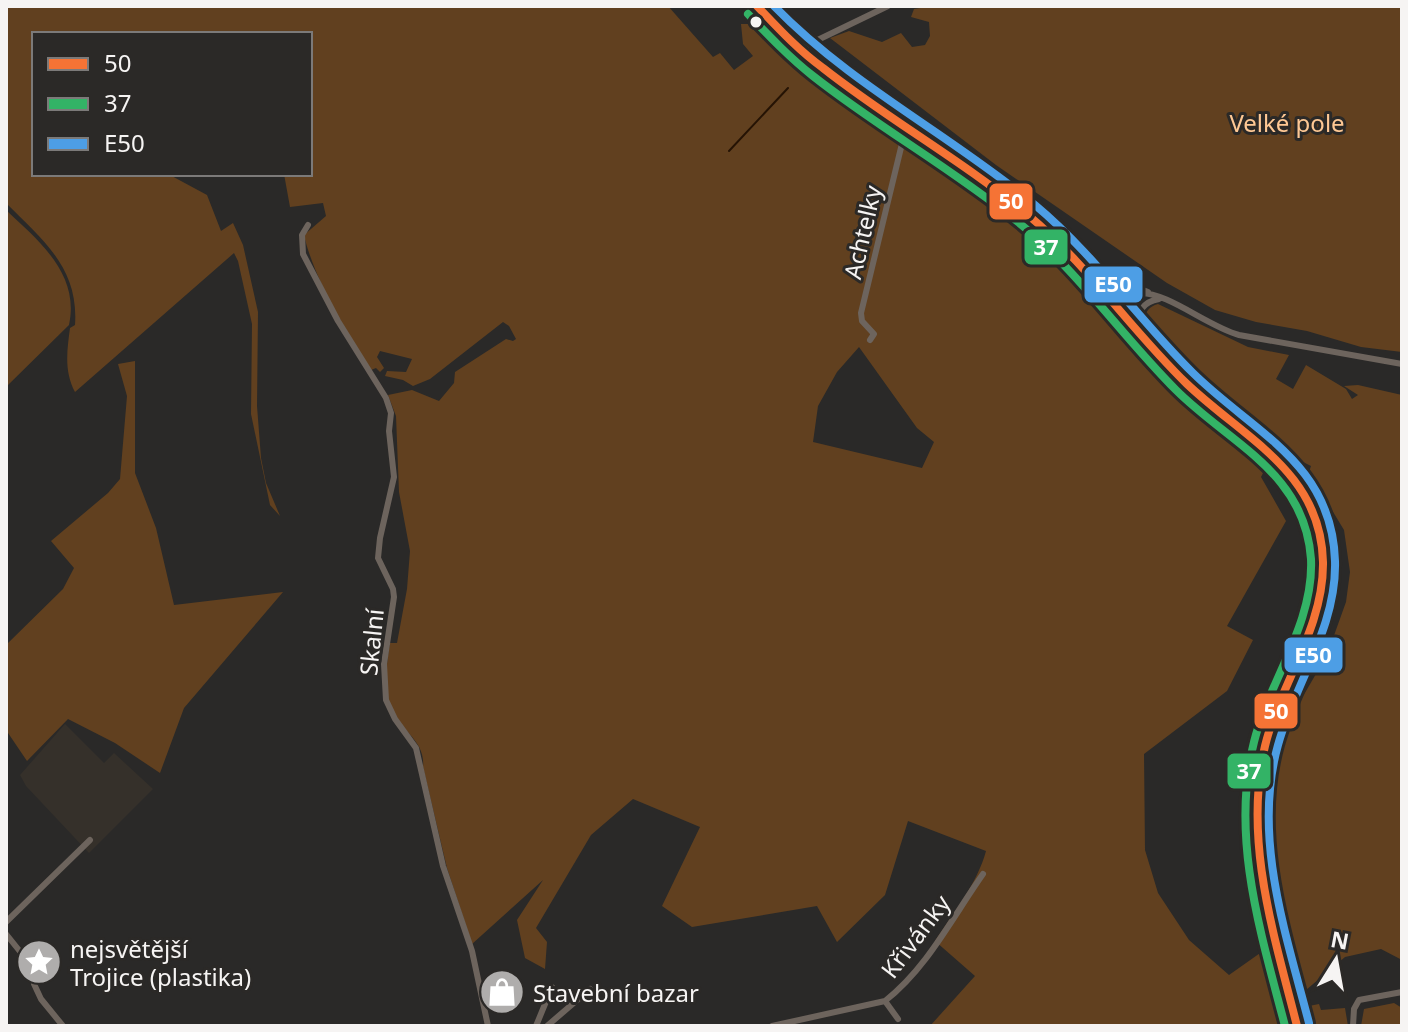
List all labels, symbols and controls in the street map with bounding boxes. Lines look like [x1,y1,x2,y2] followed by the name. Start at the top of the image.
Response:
[748,14,764,30] unlabelled marker
[32,32,312,176] legend
[104,46,131,79] text: 50
[104,86,131,119] text: 37
[1229,106,1345,139] park label: Velké pole
[104,126,145,159] text: E50
[835,181,889,282] street label: Achtelky
[988,182,1034,221] line badge: 50
[998,185,1024,215] text: 50
[1023,228,1069,266] line badge: 37
[1033,231,1059,261] text: 37
[1083,265,1144,304] line badge: E50
[1094,268,1132,298] text: E50
[351,606,391,677] street label: Skalní
[1283,636,1344,674] line badge: E50
[1294,639,1332,669] text: E50
[1253,692,1299,730] line badge: 50
[1263,695,1289,725] text: 50
[1226,752,1272,790] line badge: 37
[1236,755,1262,785] text: 37
[873,887,958,984] street label: Křivánky
[1296,920,1376,1000] north arrow
[1328,923,1352,956] text: N
[70,932,251,993] place label: nejsvětější Trojice (plastika)
[15,938,63,986] place icon: nejsvětější Trojice (plastika)
[478,968,526,1016] shop icon: Stavební bazar
[533,976,699,1009] place label: Stavební bazar

